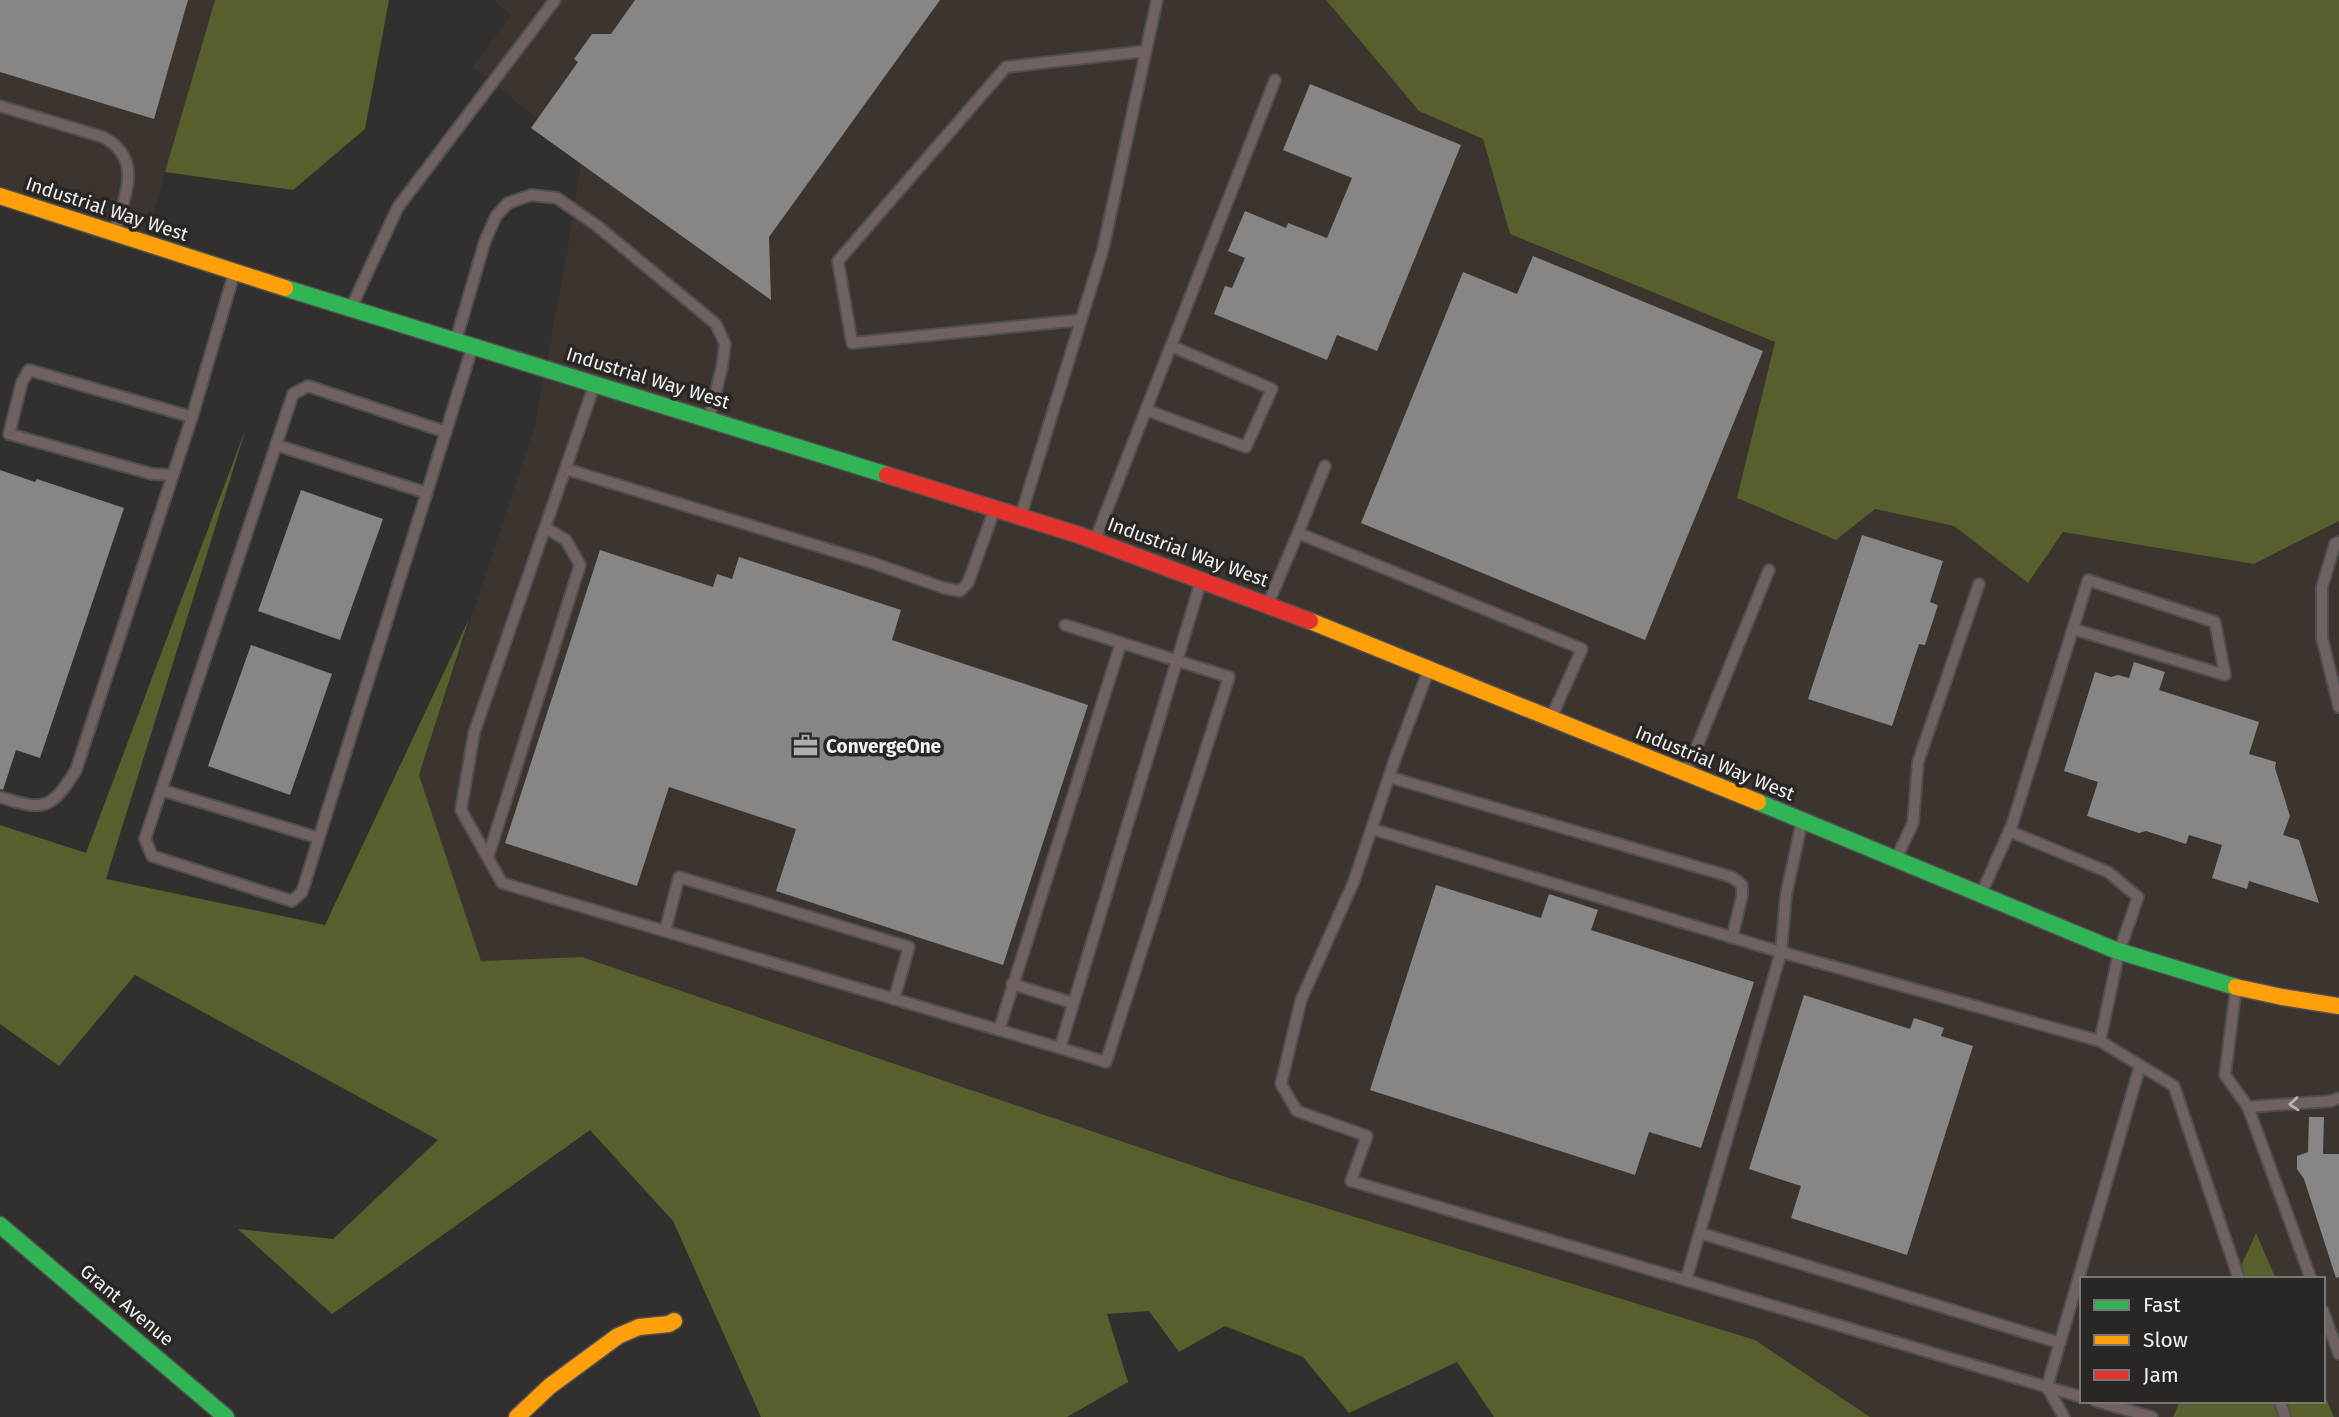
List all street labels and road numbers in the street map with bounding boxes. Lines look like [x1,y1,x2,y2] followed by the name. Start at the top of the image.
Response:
[23,172,191,246] street label: Industrial Way West
[564,342,733,414] street label: Industrial Way West
[1104,512,1272,592] street label: Industrial Way West
[1632,721,1798,805] street label: Industrial Way West
[76,1259,178,1351] street label: Grant Avenue

